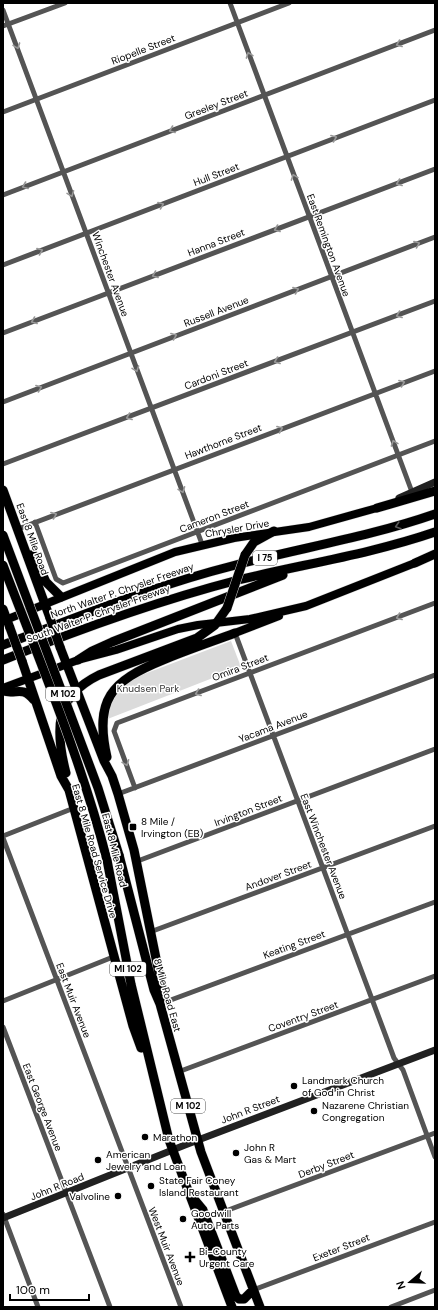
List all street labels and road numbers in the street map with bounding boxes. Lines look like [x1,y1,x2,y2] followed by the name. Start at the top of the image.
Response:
[109,31,177,68] street label: Riopelle Street
[183,86,250,122] street label: Greeley Street
[191,160,241,189] street label: Hull Street
[304,192,353,299] street label: East Remington Avenue
[186,226,247,259] street label: Hanna Street
[89,230,132,319] street label: Winchester Avenue
[182,293,251,330] street label: Russell Avenue
[182,356,250,393] street label: Cardoni Street
[183,421,264,462] street label: Hawthorne Street
[178,497,251,536] street label: Cameron Street
[13,501,52,577] street label: East 8 Mile Road
[204,516,270,541] street label: Chrysler Drive
[253,551,277,565] road number: I 75
[49,560,196,621] street label: North Walter P. Chrysler Freeway
[25,581,172,646] street label: South Walter P. Chrysler Freeway
[210,651,270,684] street label: Omira Street
[46,687,80,701] road number: M 102
[237,707,310,746] street label: Yacama Avenue
[69,782,120,920] street label: East 8 Mile Road Service Drive
[212,792,284,829] street label: Irvington Street
[297,792,350,901] street label: East Winchester Avenue
[99,812,130,889] street label: East 8 Mile Road
[243,857,313,894] street label: Andover Street
[261,927,327,962] street label: Keating Street
[151,957,184,1033] street label: 8 Mile Road East
[53,961,94,1040] street label: East Muir Avenue
[110,962,146,976] road number: MI 102
[266,998,340,1035] street label: Coventry Street
[20,1061,65,1153] street label: East George Avenue
[219,1092,282,1127] street label: John R Street
[171,1099,205,1113] road number: M 102
[296,1148,356,1181] street label: Derby Street
[28,1170,86,1203] street label: John R Road
[146,1205,188,1288] street label: West Muir Avenue
[311,1231,372,1264] street label: Exeter Street

